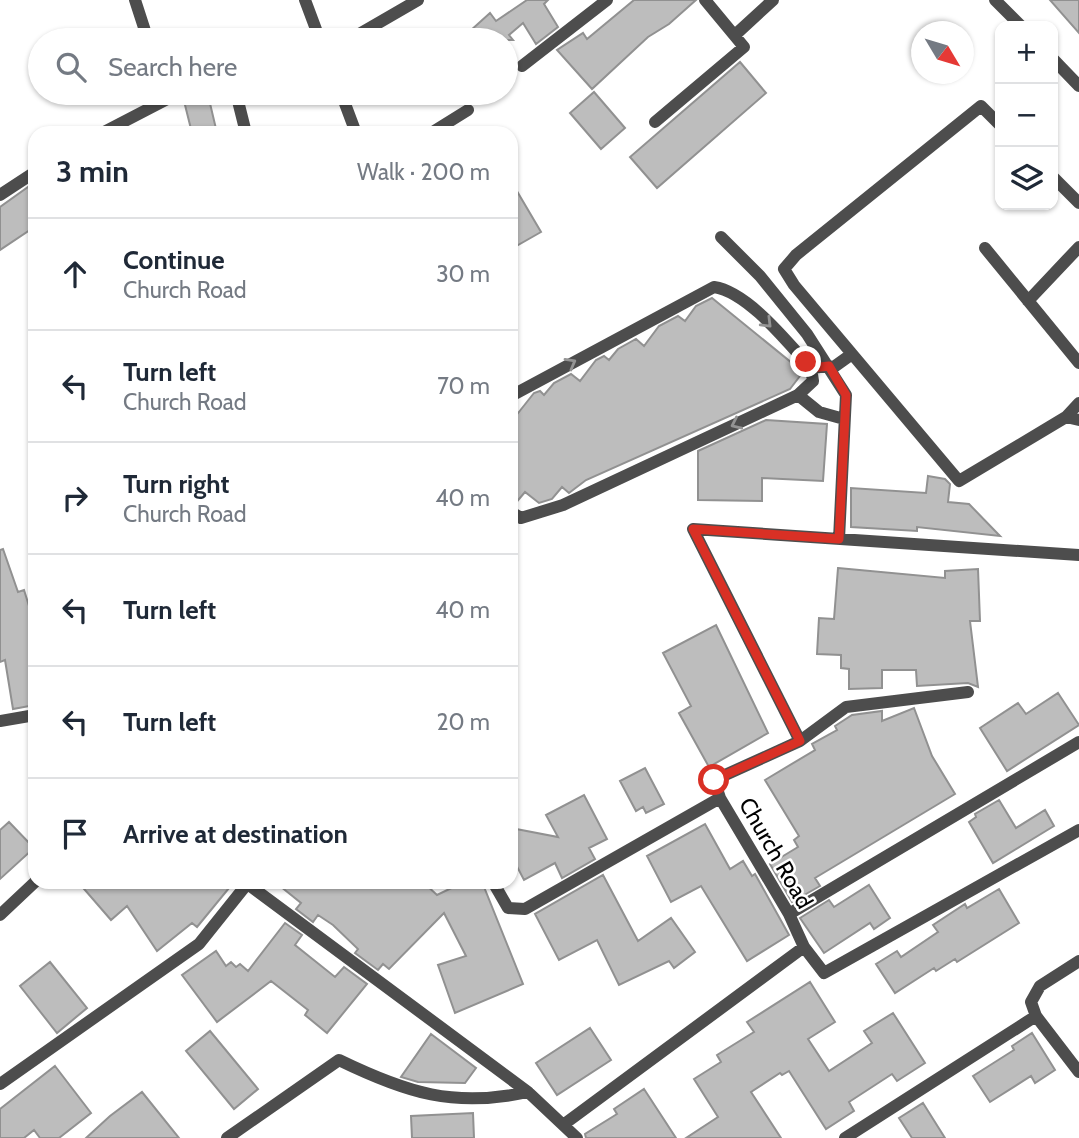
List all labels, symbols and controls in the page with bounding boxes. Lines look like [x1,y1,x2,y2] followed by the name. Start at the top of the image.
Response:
[911,21,974,84] north arrow
[995,21,1058,210] map controls
[995,21,1058,84] button: +
[28,28,518,105] search box
[52,48,90,86] icon: search
[108,51,237,83] text: Search here
[995,84,1058,147] button: −
[995,147,1058,210] button: layers
[56,153,129,190] text: 3 min
[357,158,490,186] text: Walk · 200 m
[123,244,225,276] text: Continue
[56,255,94,293] icon: ahead
[436,260,490,288] text: 30 m
[123,276,247,304] text: Church Road
[758,314,771,327] one-way arrow
[790,346,821,377] route end
[123,356,216,388] text: Turn left
[564,358,576,371] one-way arrow
[56,367,94,405] icon: left
[437,372,490,400] text: 70 m
[123,388,247,416] text: Church Road
[731,415,743,429] one-way arrow
[123,468,229,500] text: Turn right
[56,479,94,517] icon: right
[435,484,490,512] text: 40 m
[123,500,247,528] text: Church Road
[56,591,94,629] icon: left
[123,594,216,626] text: Turn left
[435,596,490,624] text: 40 m
[56,703,94,741] icon: left
[123,706,216,738] text: Turn left
[437,708,490,736] text: 20 m
[698,764,729,795] route start
[733,792,819,914] street label: Church Road
[56,815,94,853] icon: arrive
[123,818,348,850] text: Arrive at destination

